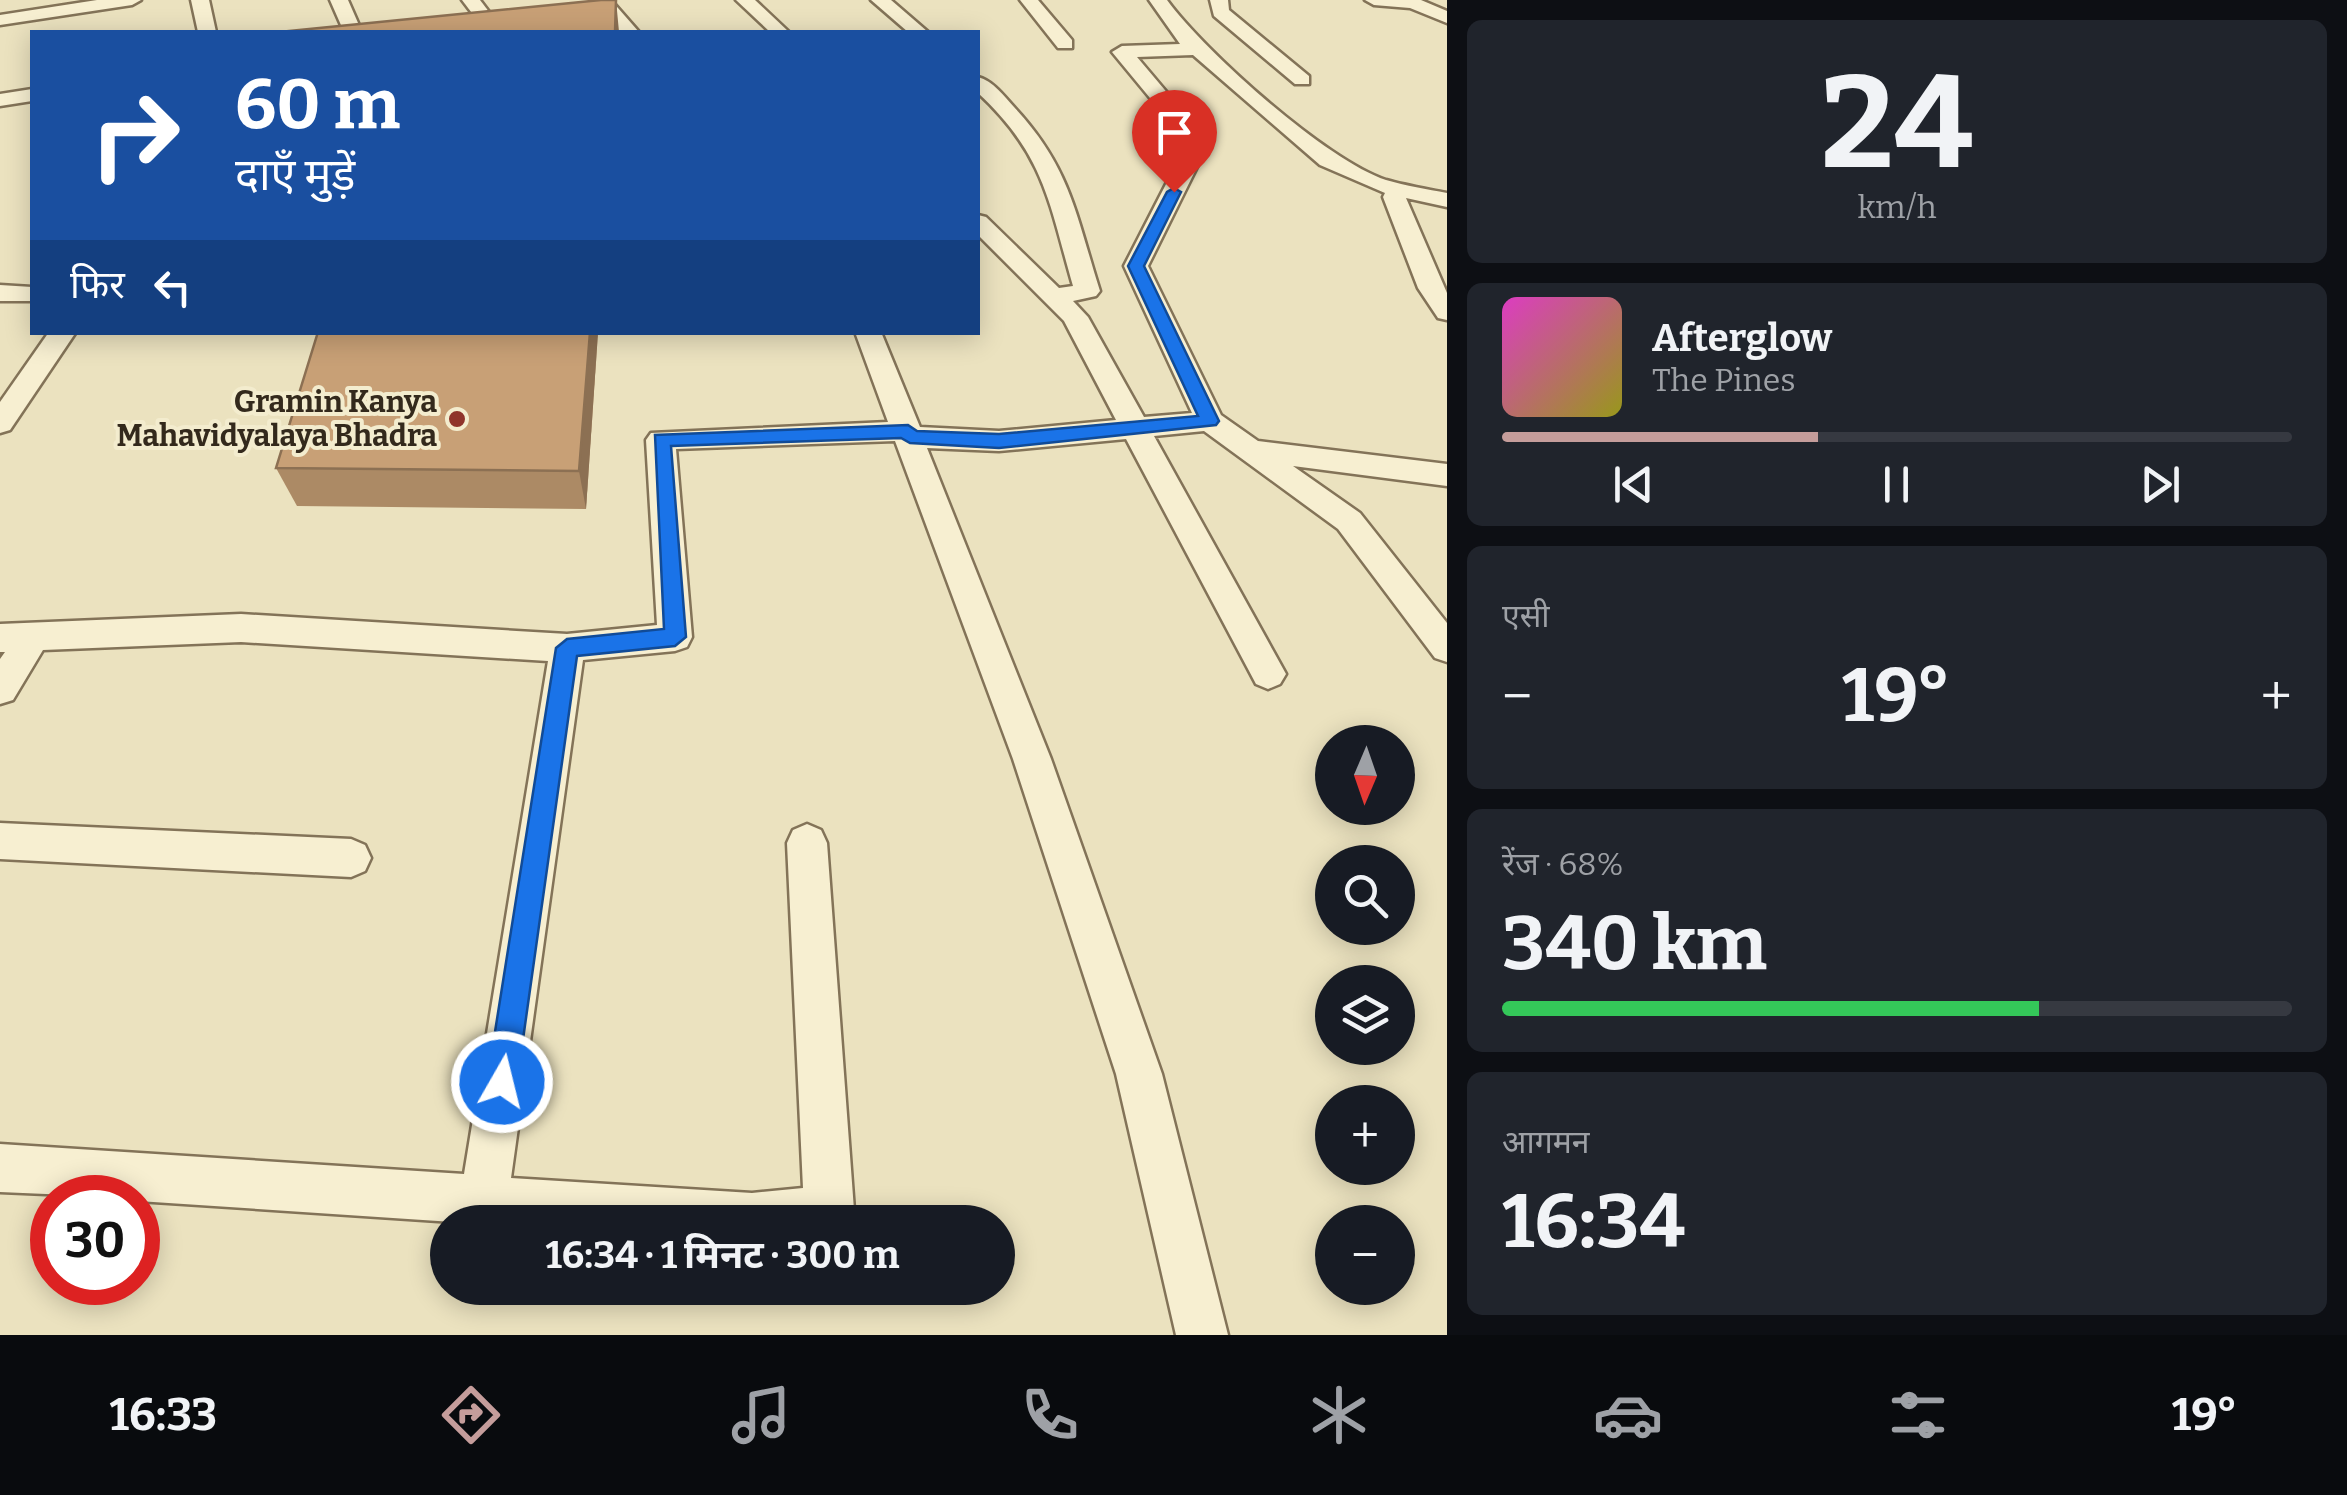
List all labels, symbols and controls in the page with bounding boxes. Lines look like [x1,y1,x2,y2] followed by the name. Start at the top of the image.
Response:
[1821,45,1973,201] text: 24
[235,63,400,147] text: 60 m
[70,70,200,200] icon: right
[1132,90,1217,193] pin
[1147,105,1202,160] icon: arrive
[235,148,355,202] text: दाएँ मुड़ें
[1857,188,1937,226] text: km/h
[145,260,200,315] icon: left
[70,262,125,308] text: फिर
[1652,315,1832,361] text: Afterglow
[1652,361,1796,399] text: The Pines
[116,384,437,454] place label: Gramin Kanya Mahavidyalaya Bhadra
[446,408,468,430] marker: Gramin Kanya Mahavidyalaya Bhadra
[1606,457,1661,512] icon: previous
[1869,457,1924,512] icon: pause
[2133,457,2188,512] icon: next
[1502,597,1550,635] text: एसी
[1842,651,1951,741] text: 19°
[1502,664,1532,730] text: −
[2261,664,2292,730] text: +
[1315,725,1415,825] north arrow
[1315,725,1415,1305] map controls
[1315,845,1415,945] button: search
[1502,845,1623,883] text: रेंज · 68%
[1502,899,1767,989] text: 340 km
[1315,965,1415,1065] button: layers
[450,1030,554,1134] position arrow
[1315,1085,1415,1185] button: +
[1502,1123,1590,1161] text: आगमन
[30,1175,160,1305] speed limit sign: 30
[1502,1177,1685,1267] text: 16:34
[1315,1205,1415,1305] button: −
[545,1232,900,1278] text: 16:34 · 1 मिनट · 300 m
[436,1380,506,1450] icon: directions
[726,1380,796,1450] icon: music
[1015,1380,1085,1450] icon: phone
[1304,1380,1374,1450] icon: climate
[1593,1380,1663,1450] icon: car
[1883,1380,1953,1450] icon: filters
[110,1388,217,1442] text: 16:33
[2172,1388,2237,1442] text: 19°

